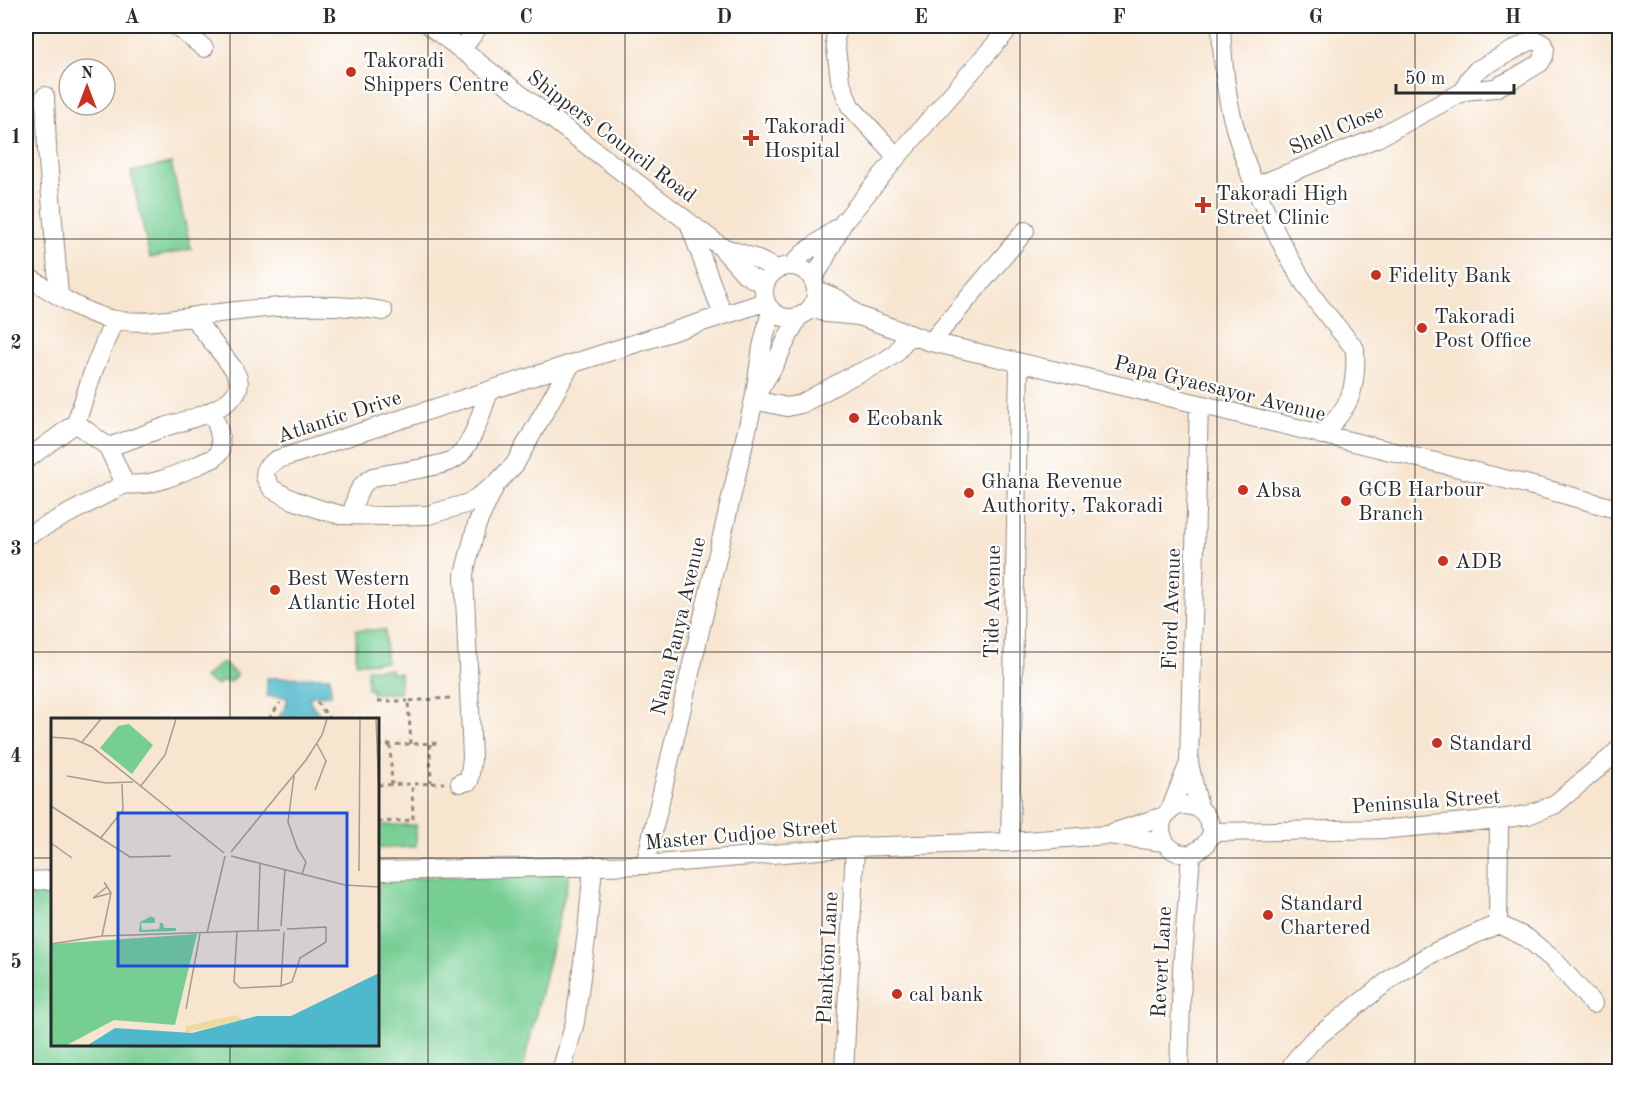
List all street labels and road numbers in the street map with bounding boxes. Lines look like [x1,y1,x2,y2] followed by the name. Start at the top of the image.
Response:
[523,67,699,207] street label: Shippers Council Road
[1286,101,1387,160] street label: Shell Close
[1112,353,1328,426] street label: Papa Gyaesayor Avenue
[275,387,404,447] street label: Atlantic Drive
[649,535,710,718] street label: Nana Panya Avenue
[982,545,1005,659] street label: Tide Avenue
[1160,548,1185,671] street label: Fiord Avenue
[1351,787,1501,818] street label: Peninsula Street
[644,817,838,854] street label: Master Cudjoe Street
[815,891,842,1025] street label: Plankton Lane
[1149,906,1176,1018] street label: Revert Lane

